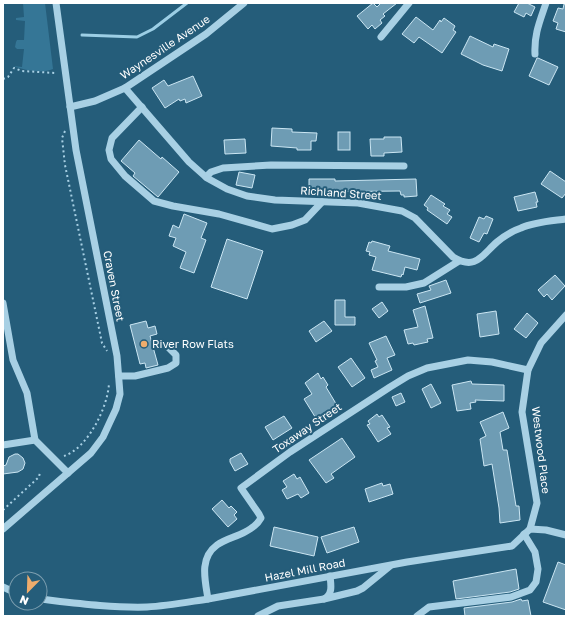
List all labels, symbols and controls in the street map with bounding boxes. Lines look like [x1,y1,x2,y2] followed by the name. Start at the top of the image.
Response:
[117,12,212,81] street label: Waynesville Avenue
[300,183,382,202] street label: Richland Street
[101,249,128,323] street label: Craven Street
[152,337,234,350] place label: River Row Flats
[139,339,149,349] marker: River Row Flats
[270,400,344,455] street label: Toxaway Street
[530,406,553,494] street label: Westwood Place
[263,555,346,584] street label: Hazel Mill Road
[8,571,48,611] north arrow
[18,593,30,608] text: N

